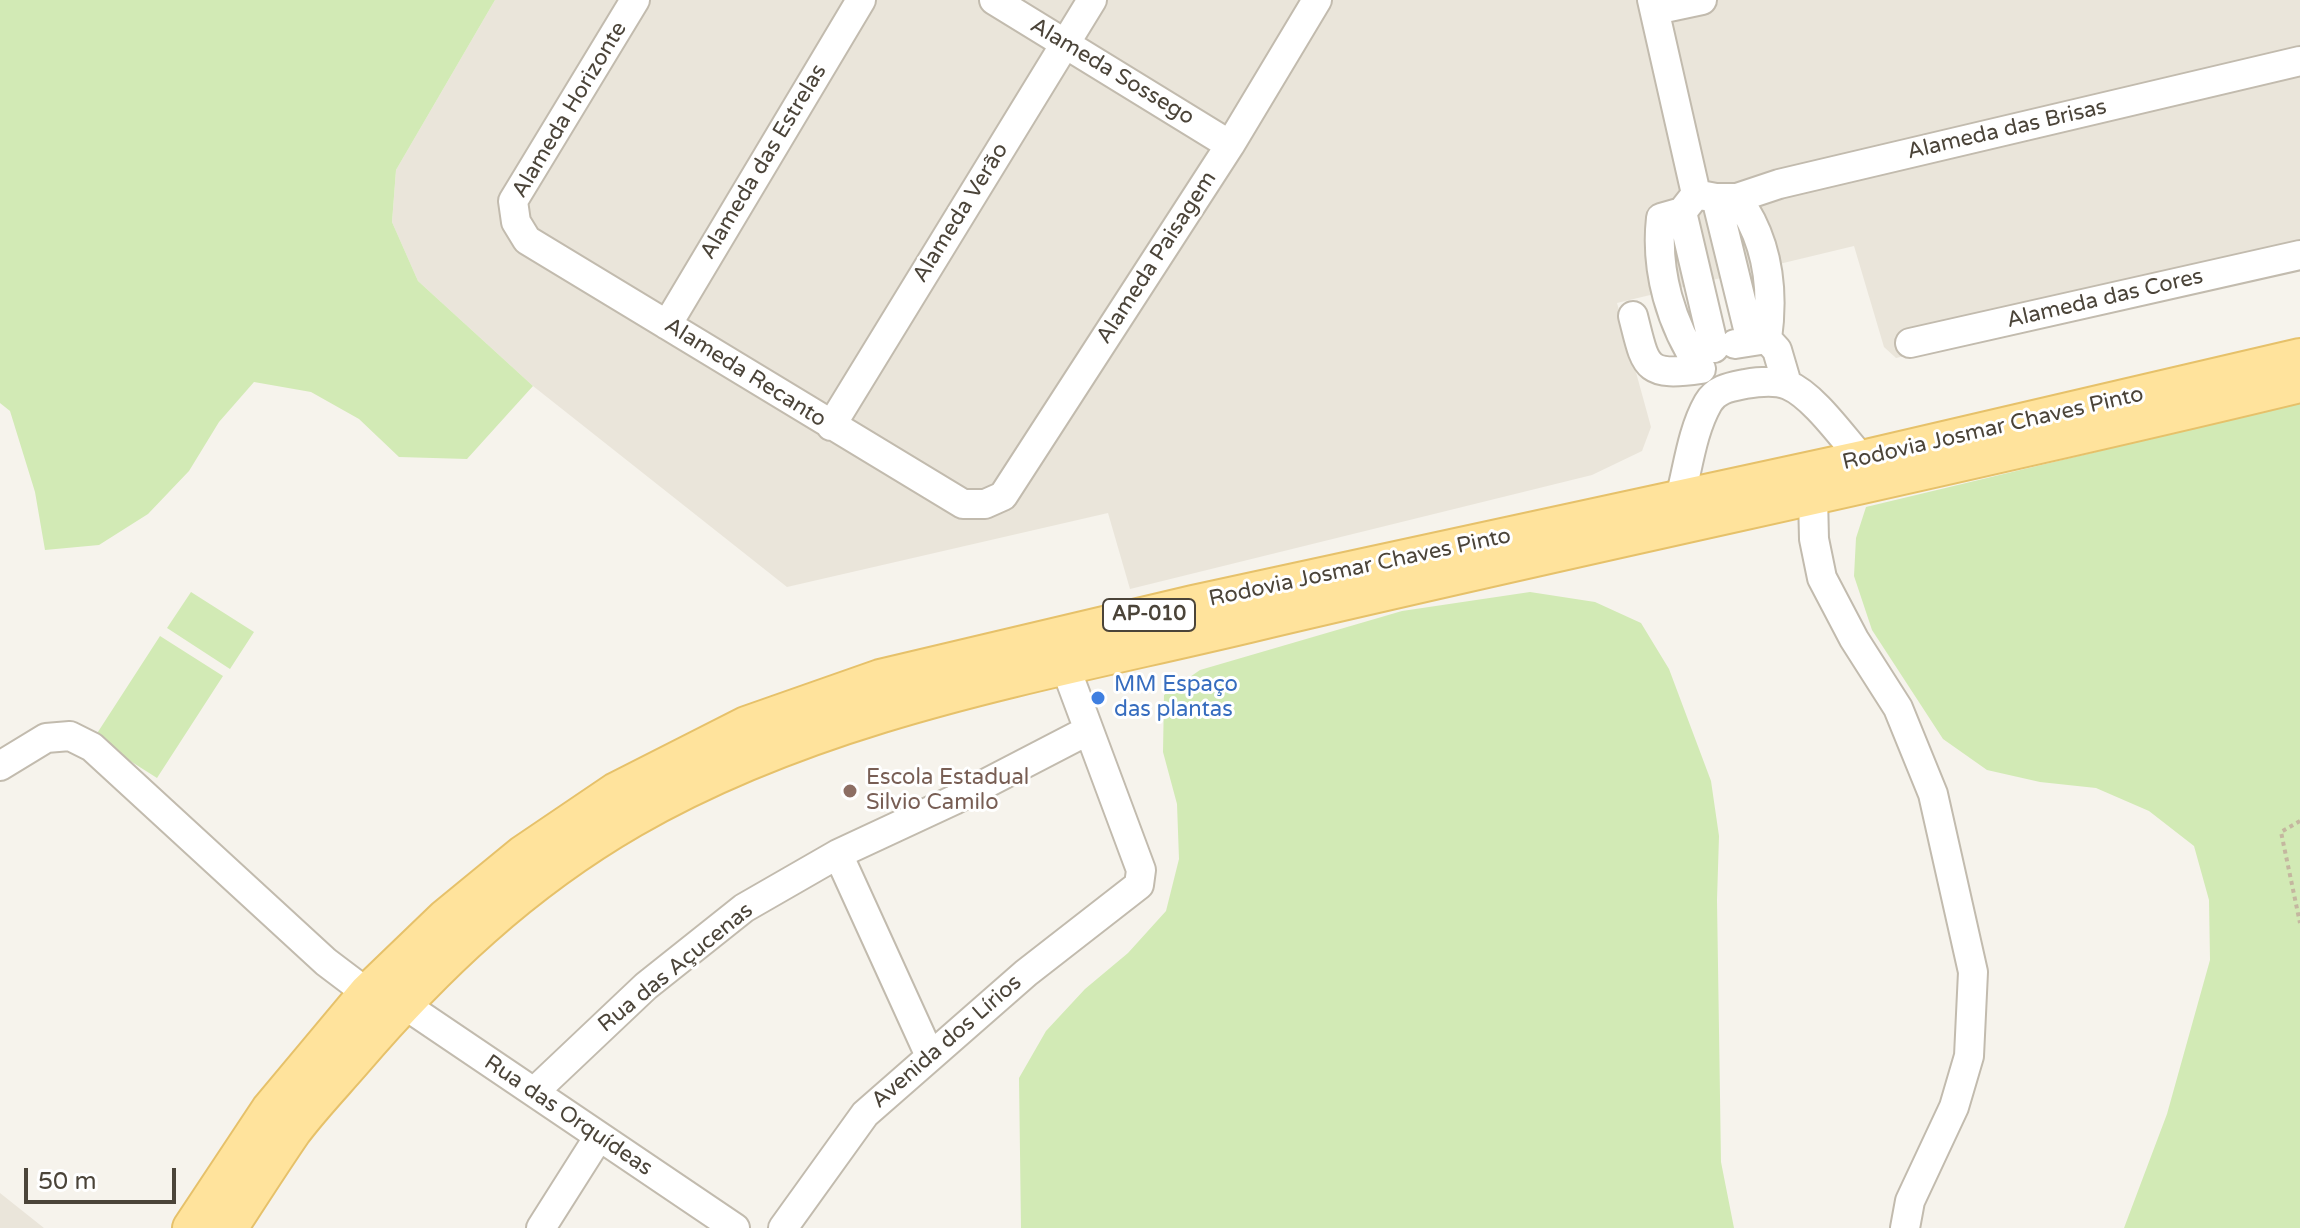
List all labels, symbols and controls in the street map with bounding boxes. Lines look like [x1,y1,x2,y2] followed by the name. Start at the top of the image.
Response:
[1025,13,1199,131] street label: Alameda Sossego
[507,17,633,203] street label: Alameda Horizonte
[695,60,833,264] street label: Alameda das Estrelas
[1905,94,2109,166] street label: Alameda das Brisas
[908,138,1014,288] street label: Alameda Verão
[1091,167,1223,349] street label: Alameda Paisagem
[2004,264,2206,334] street label: Alameda das Cores
[659,313,831,433] street label: Alameda Recanto
[1840,381,2146,477] street label: Rodovia Josmar Chaves Pinto
[1207,523,1513,613] street label: Rodovia Josmar Chaves Pinto
[1103,599,1195,631] road number: AP-010
[1114,672,1238,724] place label: MM Espaço das plantas
[1089,689,1107,707] marker: MM Espaço das plantas
[866,765,1029,816] place label: Escola Estadual Silvio Camilo
[841,782,859,800] marker: Escola Estadual Silvio Camilo
[593,898,759,1038] street label: Rua das Açucenas
[867,970,1027,1114] street label: Avenida dos Lírios
[479,1050,657,1182] street label: Rua das Orquídeas
[28,1152,180,1202] scale bar
[38,1167,96,1196] text: 50 m

